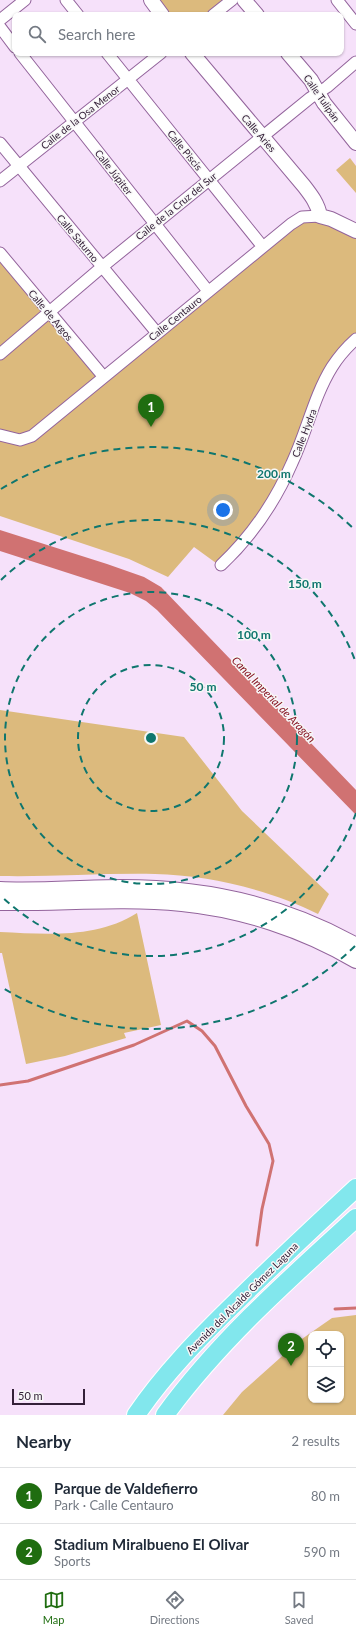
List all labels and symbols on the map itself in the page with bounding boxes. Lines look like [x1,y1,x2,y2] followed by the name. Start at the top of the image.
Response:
[301,72,343,124] street label: Calle Tulipán
[38,82,122,151] street label: Calle de la Osa Menor
[239,112,279,154] street label: Calle Aries
[165,127,205,173] street label: Calle Piscis
[93,147,136,197] street label: Calle Júpiter
[133,169,219,242] street label: Calle de la Cruz del Sur
[55,212,102,265] street label: Calle Saturno
[26,287,76,343] street label: Calle de Argos
[146,293,204,343] street label: Calle Centauro
[138,394,164,427] pin: 1
[289,407,319,459] street label: Calle Hydra
[257,466,291,481] text: 200 m
[213,500,233,520] your location
[288,576,322,591] text: 150 m
[237,627,271,642] text: 100 m
[230,653,319,745] water label: Canal Imperial de Aragón
[190,679,216,694] text: 50 m
[144,731,158,745] centre of rings
[184,1240,300,1356] street label: Avenida del Alcalde Gómez Laguna
[278,1333,304,1366] pin: 2
[12,1387,85,1406] scale bar

